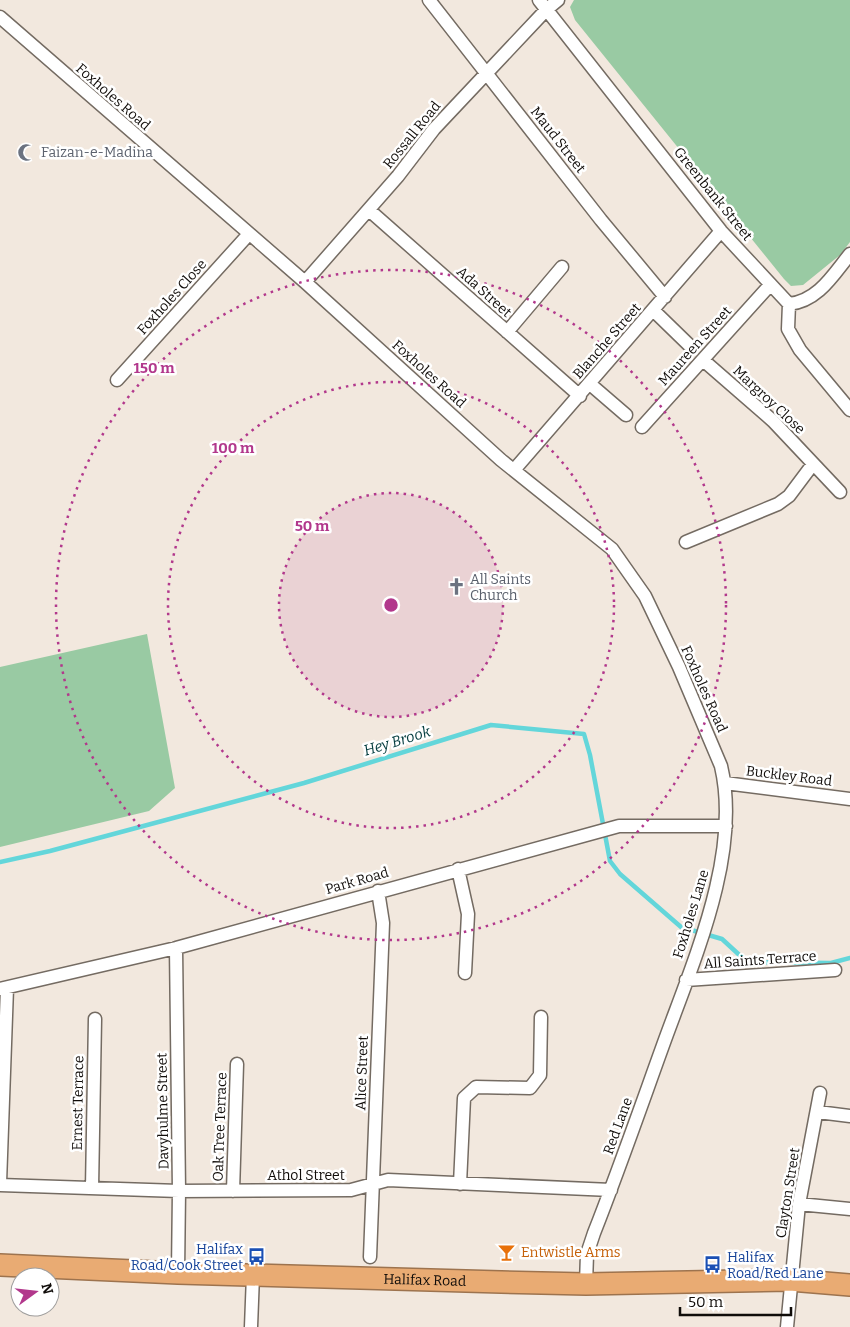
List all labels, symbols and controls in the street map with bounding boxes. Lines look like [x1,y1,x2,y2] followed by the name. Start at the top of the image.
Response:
[72,60,154,134] street label: Foxholes Road
[380,98,444,172] street label: Rossall Road
[527,104,589,176] street label: Maud Street
[17,142,37,162] mosque icon: Faizan-e-Madina
[41,144,153,161] place label: Faizan-e-Madina
[670,144,756,244] street label: Greenbank Street
[134,256,210,338] street label: Foxholes Close
[453,263,515,321] street label: Ada Street
[569,300,645,382] street label: Blanche Street
[655,303,735,389] street label: Maureen Street
[389,337,469,411] street label: Foxholes Road
[133,359,175,377] text: 150 m
[729,362,809,438] street label: Margroy Close
[212,439,255,457] text: 100 m
[295,517,330,535] text: 50 m
[470,571,531,604] place label: All Saints Church
[446,577,466,597] church icon: All Saints Church
[382,596,400,614] centre of rings
[677,643,731,735] street label: Foxholes Road
[361,722,433,760] water label: Hey Brook
[745,762,833,790] street label: Buckley Road
[323,864,391,898] street label: Park Road
[669,868,713,960] street label: Foxholes Lane
[703,948,817,972] street label: All Saints Terrace
[352,1035,372,1111] street label: Alice Street
[153,1052,173,1170] street label: Davyhulme Street
[69,1055,87,1151] street label: Ernest Terrace
[210,1072,230,1182] street label: Oak Tree Terrace
[600,1095,636,1157] street label: Red Lane
[772,1147,804,1239] street label: Clayton Street
[267,1167,345,1184] street label: Athol Street
[131,1241,243,1274] place label: Halifax Road/Cook Street
[497,1242,517,1262] bar icon: Entwistle Arms
[521,1244,620,1261] place label: Entwistle Arms
[247,1247,267,1267] bus stop icon: Halifax Road/Cook Street
[727,1249,824,1282] place label: Halifax Road/Red Lane
[703,1255,723,1275] bus stop icon: Halifax Road/Red Lane
[10,1267,60,1317] north arrow
[383,1270,466,1290] street label: Halifax Road
[37,1281,57,1296] text: N
[680,1284,791,1316] scale bar
[688,1293,724,1311] text: 50 m

